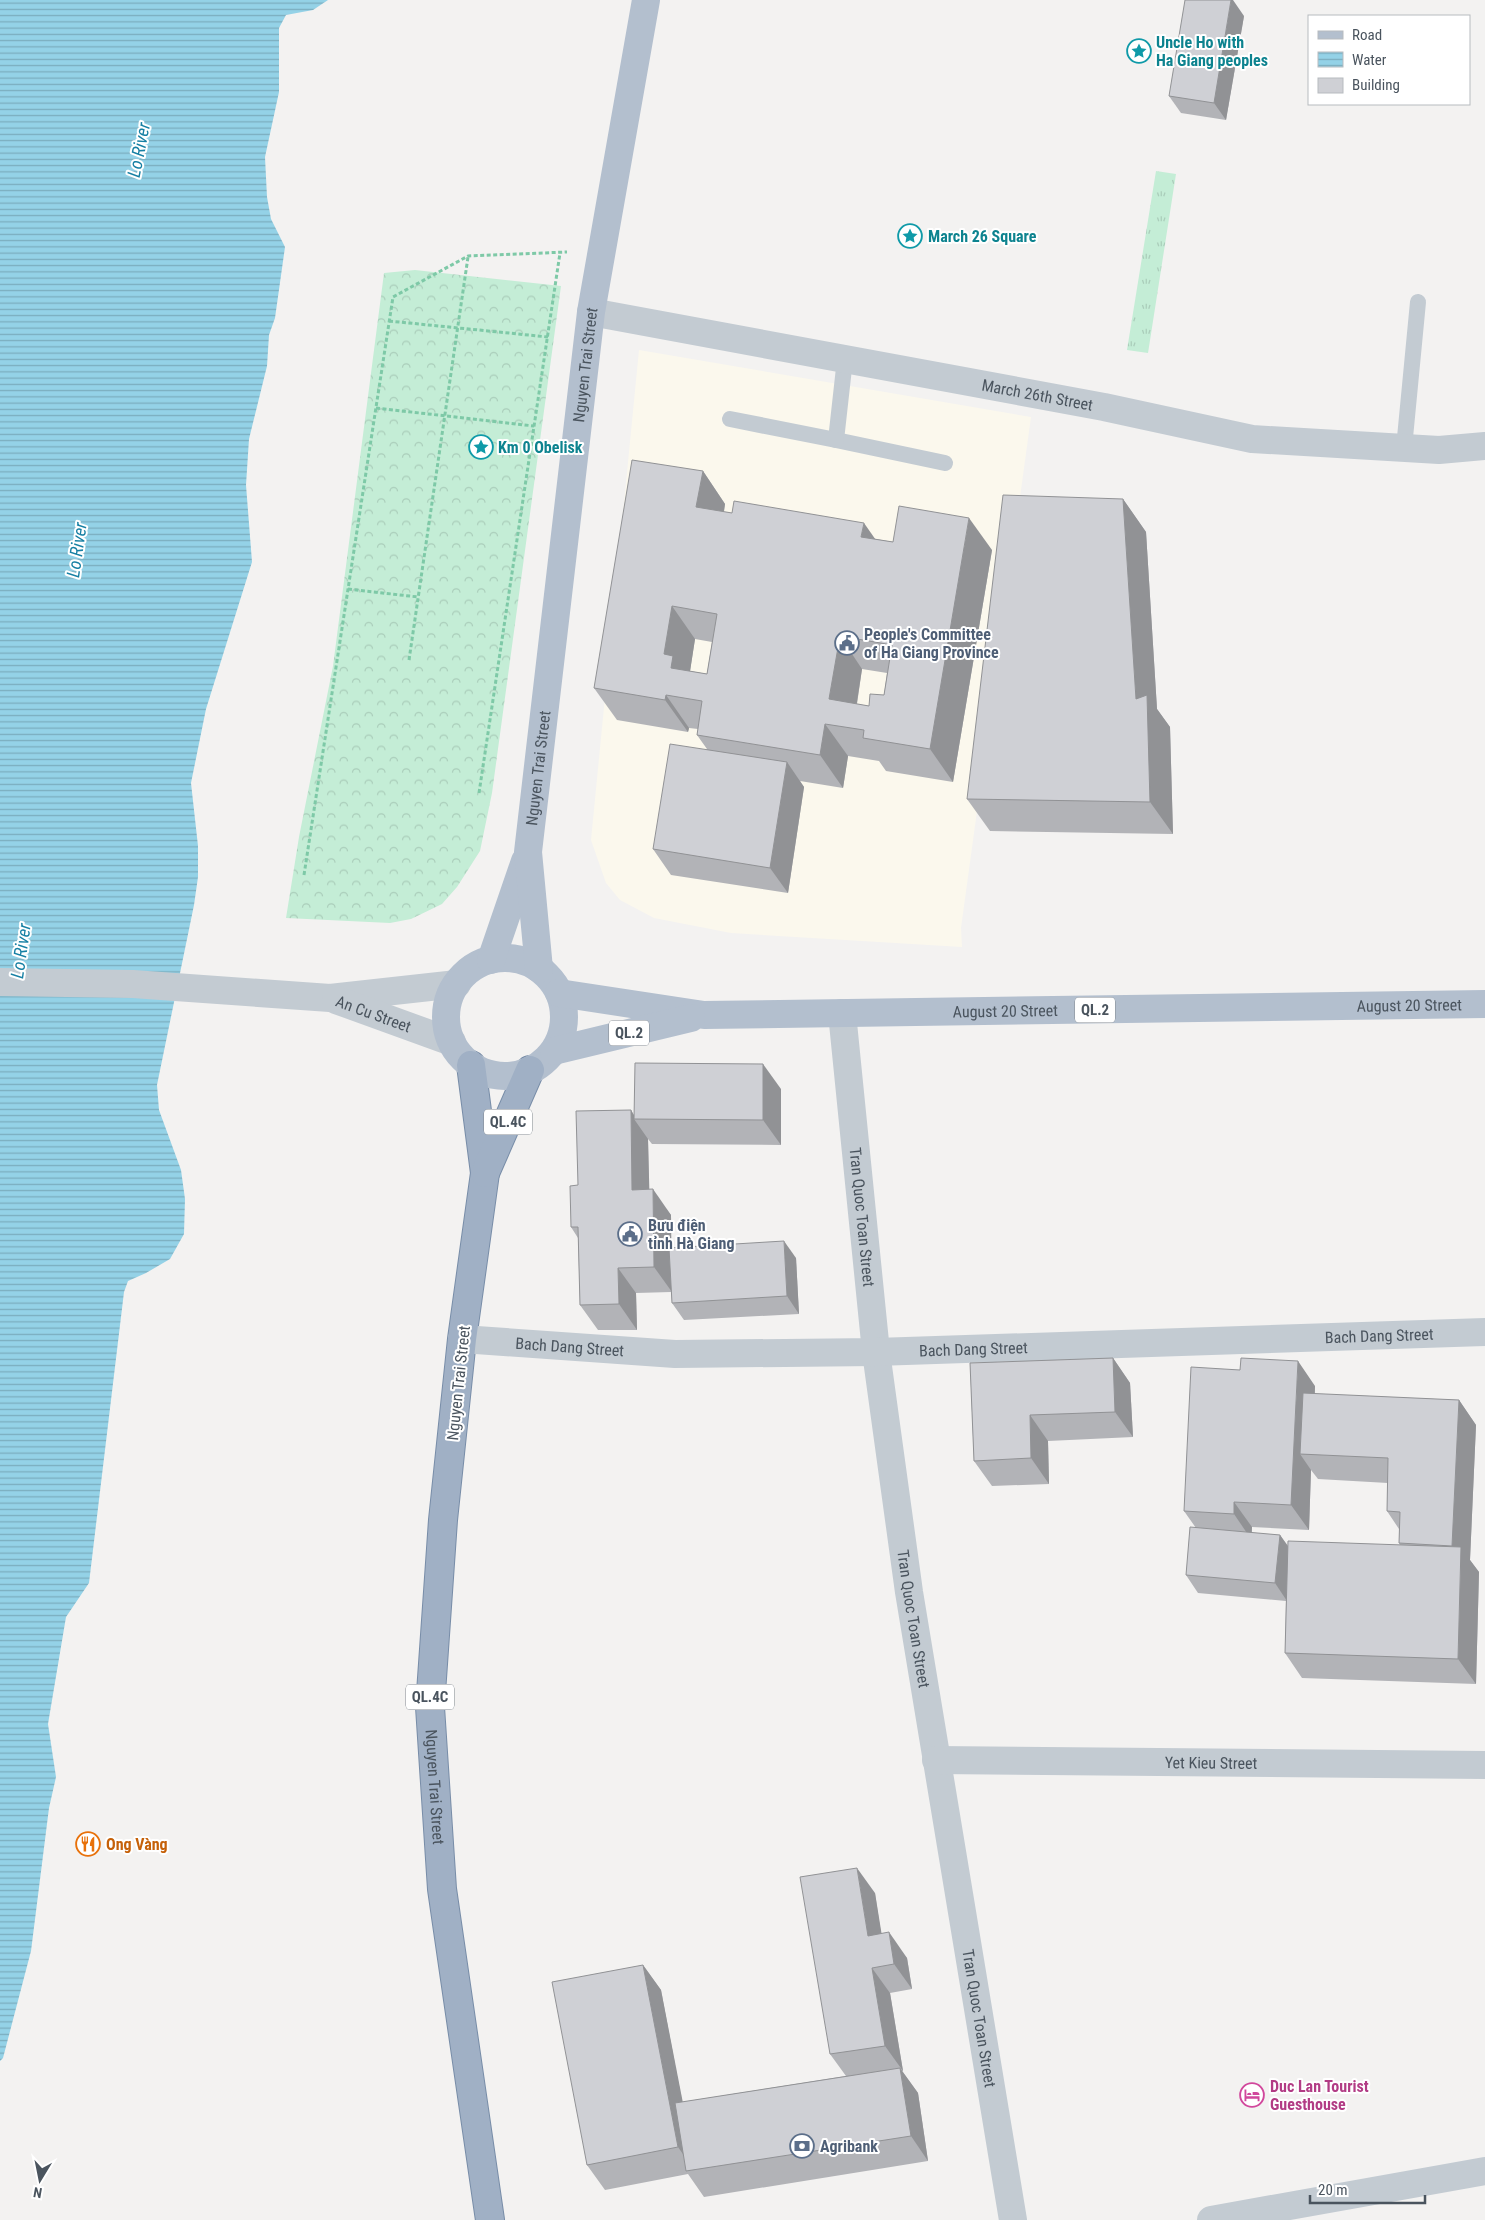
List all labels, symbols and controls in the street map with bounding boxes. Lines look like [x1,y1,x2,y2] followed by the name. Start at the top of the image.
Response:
[1308,15,1470,105] legend
[1352,26,1382,44] text: Road
[1156,33,1268,70] place label: Uncle Ho with Ha Giang peoples
[1126,38,1152,64] place icon: Uncle Ho with Ha Giang peoples
[1352,51,1387,69] text: Water
[1352,76,1400,94] text: Building
[123,120,154,179] water label: Lo River
[897,223,923,249] place icon: March 26 Square
[928,227,1037,246] place label: March 26 Square
[569,306,602,423] street label: Nguyen Trai Street
[980,376,1095,415] street label: March 26th Street
[468,434,494,460] place icon: Km 0 Obelisk
[498,438,583,457] place label: Km 0 Obelisk
[62,520,91,579] water label: Lo River
[864,625,999,662] place label: People's Committee of Ha Giang Province
[834,630,860,656] public building icon: People's Committee of Ha Giang Province
[522,709,554,827] street label: Nguyen Trai Street
[6,921,35,980] water label: Lo River
[333,992,414,1036] street label: An Cu Street
[1357,995,1462,1016] street label: August 20 Street
[1075,998,1115,1022] road number: QL.2
[953,1001,1058,1021] street label: August 20 Street
[609,1020,649,1046] road number: QL.2
[484,1110,532,1134] road number: QL.4C
[846,1147,878,1288] street label: Tran Quoc Toan Street
[648,1216,734,1253] place label: Bưu điện tỉnh Hà Giang
[617,1221,643,1247] public building icon: Bưu điện tỉnh Hà Giang
[443,1324,474,1441] street label: Nguyen Trai Street
[1325,1325,1434,1347] street label: Bach Dang Street
[515,1334,625,1360] street label: Bach Dang Street
[919,1338,1028,1361] street label: Bach Dang Street
[893,1548,934,1690] street label: Tran Quoc Toan Street
[406,1684,454,1710] road number: QL.4C
[421,1729,448,1845] street label: Nguyen Trai Street
[1165,1753,1258,1773] street label: Yet Kieu Street
[75,1831,101,1857] restaurant icon: Ong Vàng
[106,1835,168,1854] place label: Ong Vàng
[958,1948,1000,2089] street label: Tran Quoc Toan Street
[1270,2077,1369,2114] place label: Duc Lan Tourist Guesthouse
[1239,2082,1265,2108] hotel icon: Duc Lan Tourist Guesthouse
[789,2133,815,2159] bank icon: Agribank
[820,2137,878,2156] place label: Agribank
[15,2155,65,2205] north arrow
[1310,2172,1425,2204] scale bar
[1318,2181,1348,2199] text: 20 m
[32,2184,43,2201] text: N

